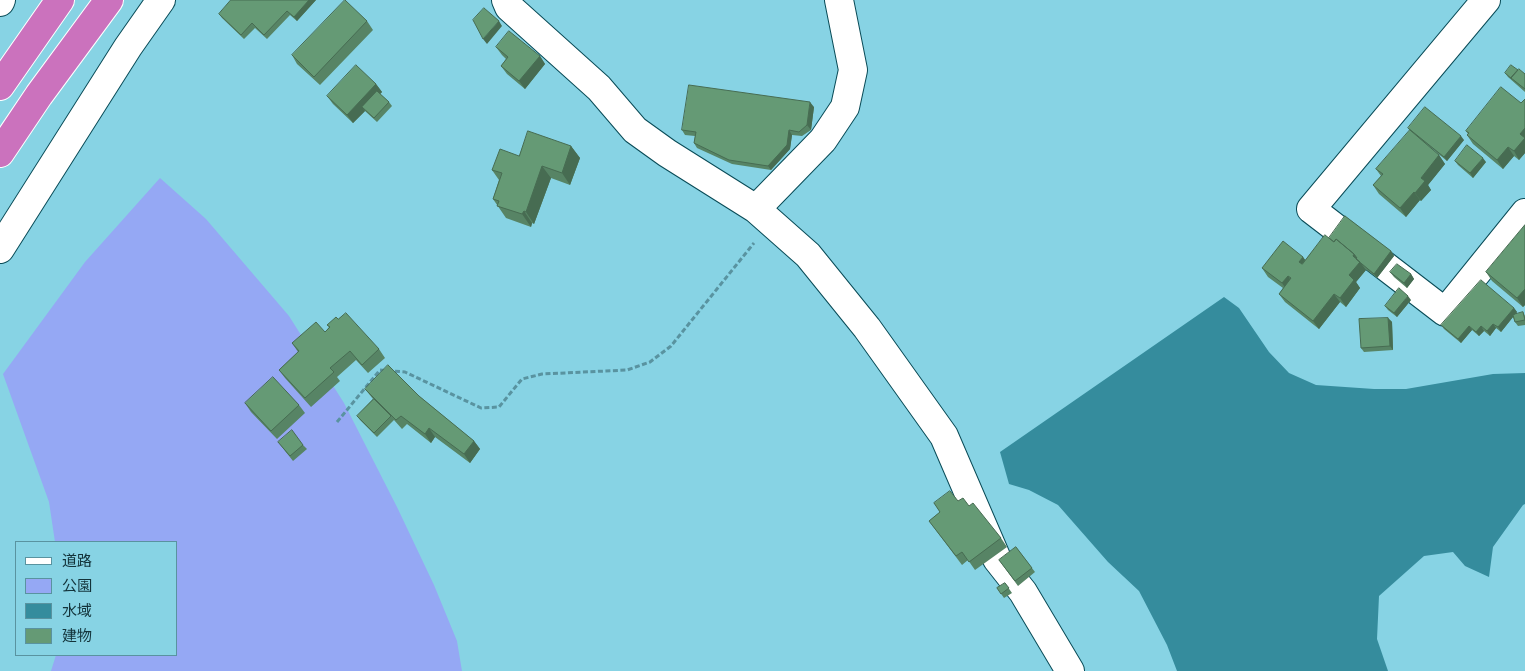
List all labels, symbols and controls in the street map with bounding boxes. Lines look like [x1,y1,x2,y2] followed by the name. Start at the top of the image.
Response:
[15,541,178,656] legend
[62,550,92,572] text: 道路
[62,575,92,597] text: 公園
[62,600,92,622] text: 水域
[62,625,92,647] text: 建物

